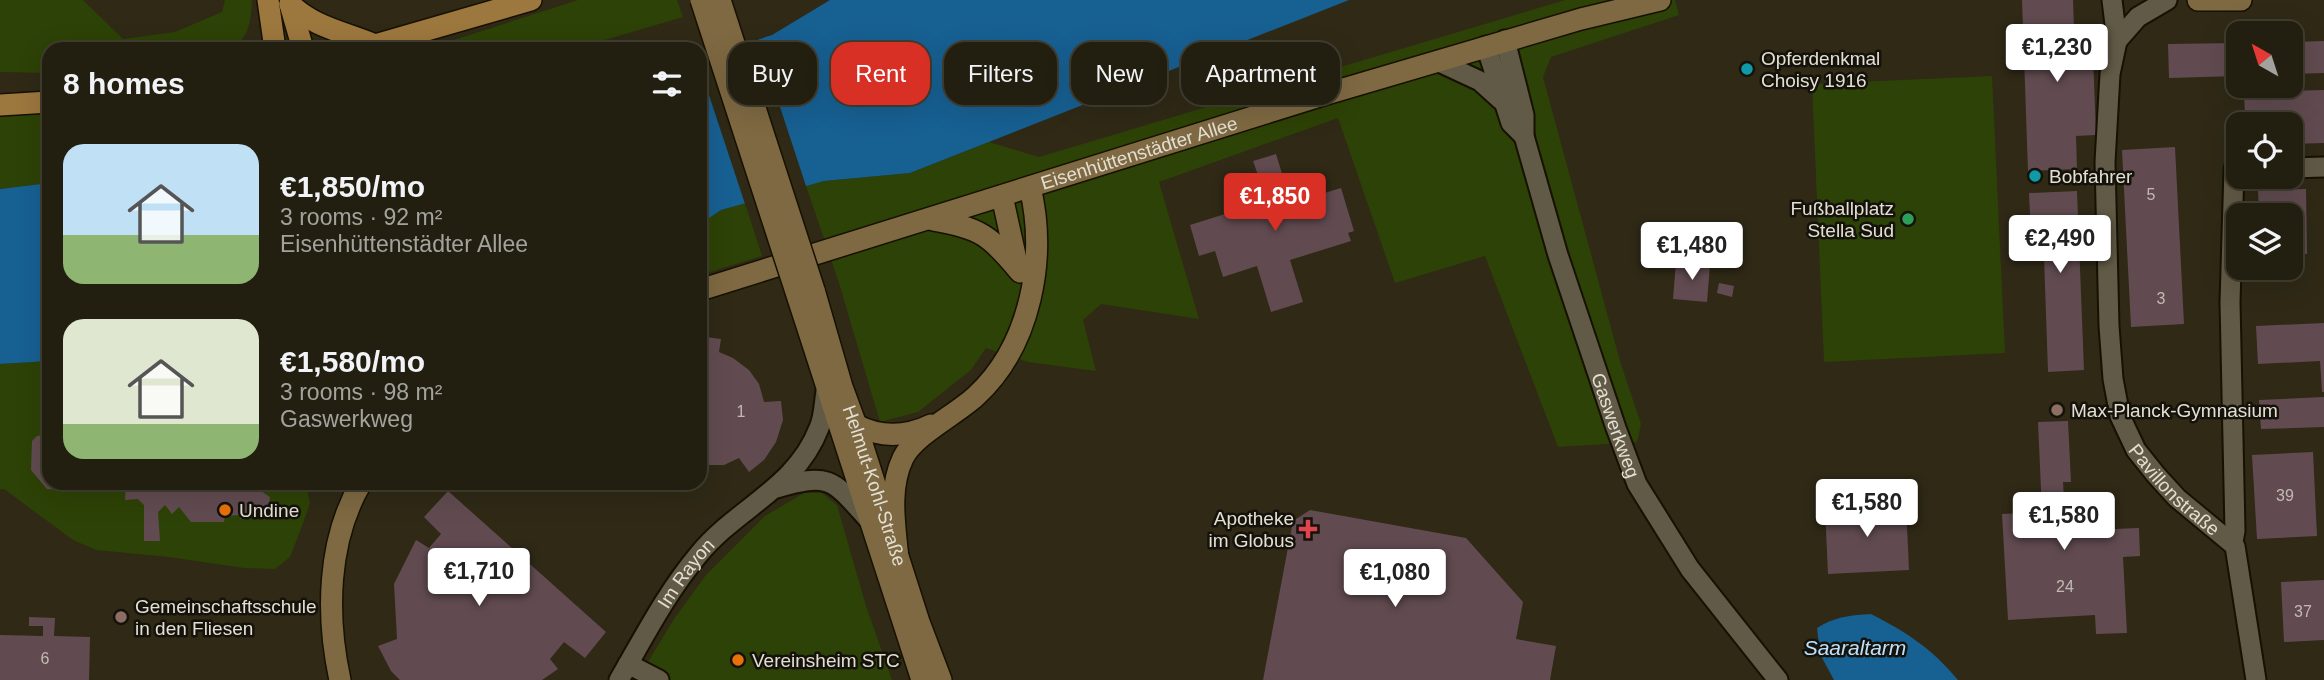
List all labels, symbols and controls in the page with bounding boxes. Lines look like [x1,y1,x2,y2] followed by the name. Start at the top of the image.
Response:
[2226,21,2303,98] north arrow
[2226,21,2303,280] map controls
[2000,24,2114,84] pin: €1,230
[2022,34,2092,60] text: €1,230
[728,42,817,105] chip: Buy
[831,42,930,105] chip: Rent
[944,42,1057,105] chip: Filters
[1071,42,1167,105] chip: New
[1181,42,1340,105] chip: Apartment
[1761,48,1880,91] place label: Opferdenkmal Choisy 1916
[1739,61,1755,77] marker: Opferdenkmal Choisy 1916
[648,65,686,103] icon: filters
[63,67,185,100] text: 8 homes
[1038,112,1240,194] street label: Eisenhüttenstädter Allee
[2226,112,2303,189] button: locate
[2049,166,2133,187] place label: Bobfahrer
[2027,168,2043,184] marker: Bobfahrer
[280,170,425,203] text: €1,850/mo
[119,172,203,256] icon: home
[1218,174,1332,233] pin: €1,850
[1240,183,1310,209] text: €1,850
[2147,186,2156,203] house number: 5
[1791,198,1894,241] place label: Fußballplatz Stella Sud
[2226,203,2303,280] button: layers
[280,204,442,230] text: 3 rooms · 92 m²
[1900,211,1916,227] marker: Fußballplatz Stella Sud
[2003,216,2117,275] pin: €2,490
[1635,222,1749,282] pin: €1,480
[2025,225,2095,251] text: €2,490
[280,231,528,257] text: Eisenhüttenstädter Allee
[1657,232,1727,258] text: €1,480
[2157,290,2166,307] house number: 3
[280,345,425,378] text: €1,580/mo
[119,347,203,431] icon: home
[1587,370,1644,481] street label: Gaswerkweg
[280,379,442,405] text: 3 rooms · 98 m²
[2071,400,2278,421] place label: Max-Planck-Gymnasium
[839,402,910,569] street label: Helmut-Kohl-Straße
[2049,402,2065,418] marker: Max-Planck-Gymnasium
[737,403,746,420] house number: 1
[280,406,413,432] text: Gaswerkweg
[2124,440,2224,540] street label: Pavillonstraße
[1810,480,1924,539] pin: €1,580
[2276,487,2294,504] house number: 39
[1832,489,1902,515] text: €1,580
[2007,492,2121,552] pin: €1,580
[239,500,299,521] place label: Undine
[217,502,233,518] marker: Undine
[2029,502,2099,528] text: €1,580
[1208,508,1294,551] place label: Apotheke im Globus
[1300,521,1316,537] marker: Apotheke im Globus
[653,534,719,612] street label: Im Rayon
[422,548,536,608] pin: €1,710
[1338,550,1452,609] pin: €1,080
[444,558,514,584] text: €1,710
[1360,559,1430,585] text: €1,080
[2056,578,2074,595] house number: 24
[135,596,317,639] place label: Gemeinschaftsschule in den Fliesen
[2294,603,2312,620] house number: 37
[113,609,129,625] marker: Gemeinschaftsschule in den Fliesen
[1804,636,1906,659] water label: Saaraltarm
[41,650,50,667] house number: 6
[752,650,900,671] place label: Vereinsheim STC
[730,652,746,668] marker: Vereinsheim STC

